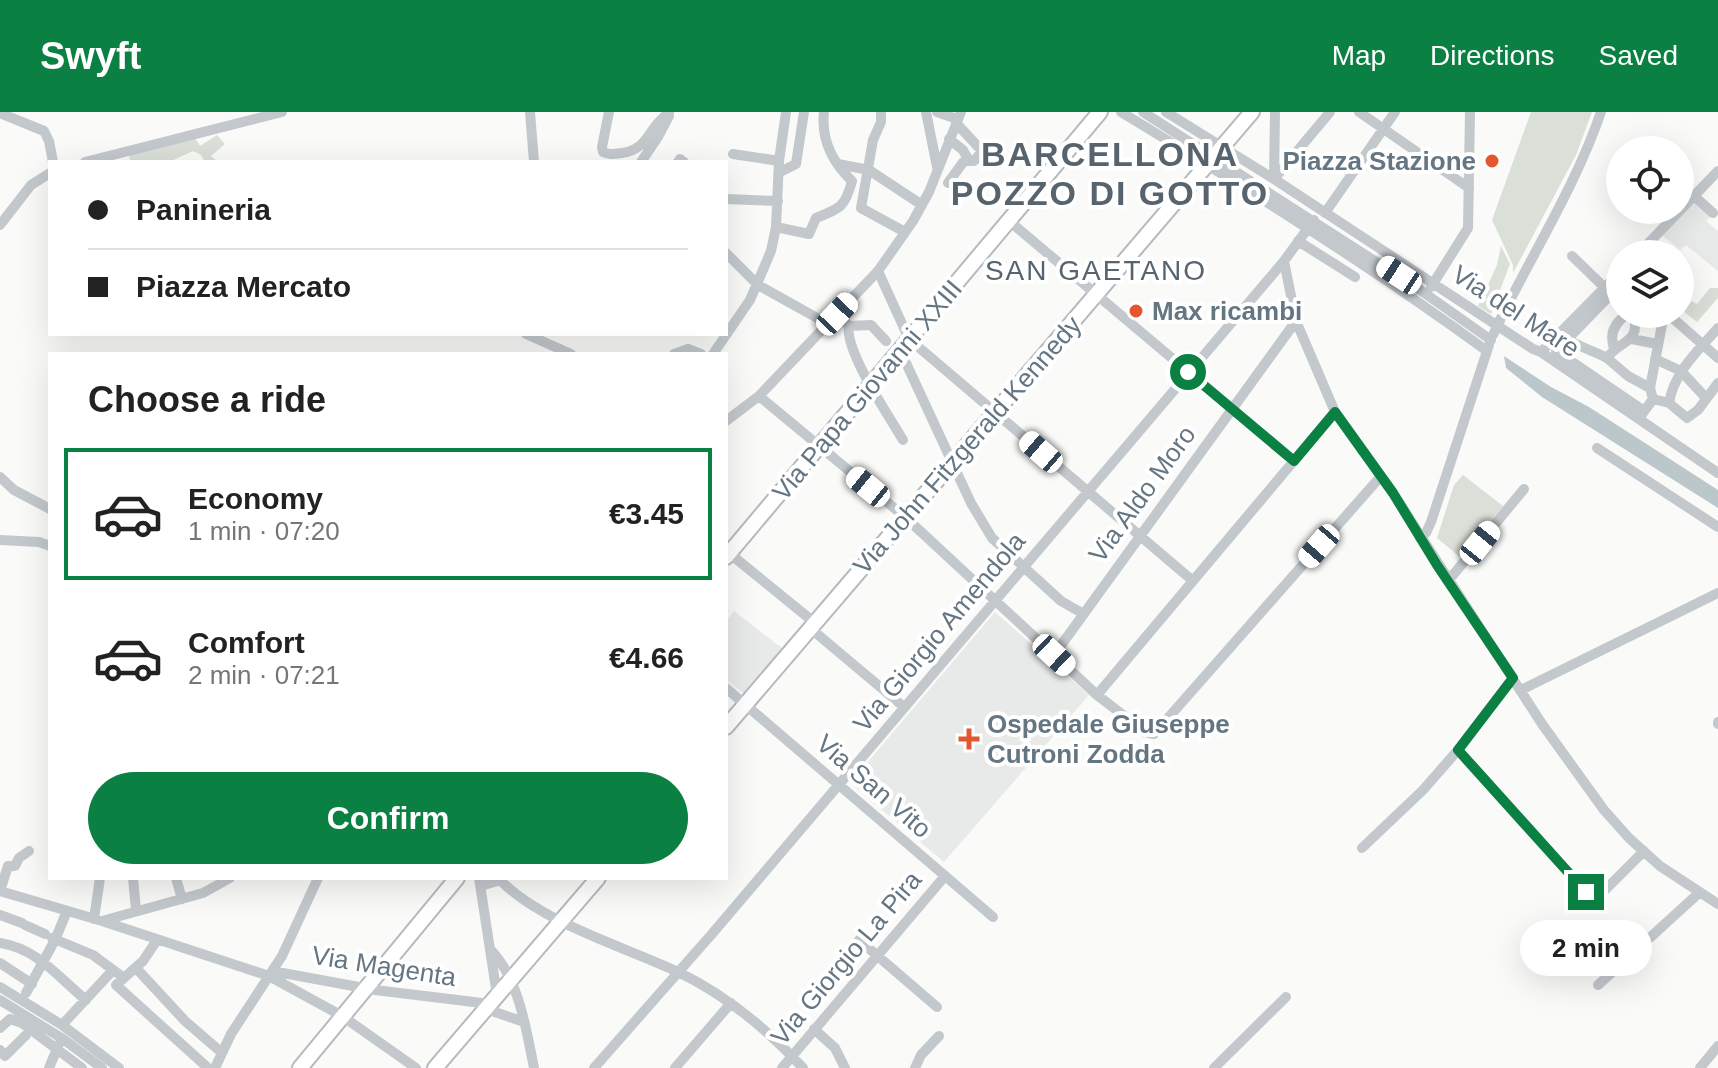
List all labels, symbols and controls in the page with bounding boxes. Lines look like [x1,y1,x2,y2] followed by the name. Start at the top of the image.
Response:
[40,35,141,77] text: Swyft
[1332,40,1386,71] text: Map
[1430,40,1555,71] text: Directions
[1599,40,1678,71] text: Saved
[951,135,1269,212] district label: BARCELLONA POZZO DI GOTTO
[1606,136,1694,328] map controls
[1606,136,1694,224] button: locate
[1282,146,1476,176] place label: Piazza Stazione
[1483,152,1501,170] marker: Piazza Stazione
[136,193,271,226] text: Panineria
[1606,240,1694,328] button: layers
[1372,252,1426,298] car
[985,255,1207,286] district label: SAN GAETANO
[1447,259,1585,363] street label: Via del Mare
[136,270,351,303] text: Piazza Mercato
[766,274,968,506] street label: Via Papa Giovanni XXIII
[812,288,862,340] car
[1152,296,1302,326] place label: Max ricambi
[1127,302,1145,320] marker: Max ricambi
[847,310,1087,580] street label: Via John Fitzgerald Kennedy
[1170,354,1206,390] route start
[88,379,326,420] text: Choose a ride
[1082,420,1202,568] street label: Via Aldo Moro
[1015,427,1067,477] car
[842,463,894,511] car
[92,478,164,550] icon: car
[188,482,323,515] text: Economy
[609,497,684,530] text: €3.45
[188,516,340,546] text: 1 min · 07:20
[1456,517,1504,569] car
[1294,520,1344,572] car
[847,526,1032,738] street label: Via Giorgio Amendola
[92,622,164,694] icon: car
[188,626,305,659] text: Comfort
[1028,630,1080,680] car
[609,641,684,674] text: €4.66
[188,660,340,690] text: 2 min · 07:21
[987,709,1230,769] place label: Ospedale Giuseppe Cutroni Zodda
[811,728,937,844] street label: Via San Vito
[958,728,980,750] marker: Ospedale Giuseppe Cutroni Zodda
[88,772,688,864] button: Confirm
[765,865,928,1051] street label: Via Giorgio La Pira
[1568,874,1604,910] route end
[1520,920,1652,976] callout: 2 min
[1552,933,1620,963] text: 2 min
[310,940,459,992] street label: Via Magenta

